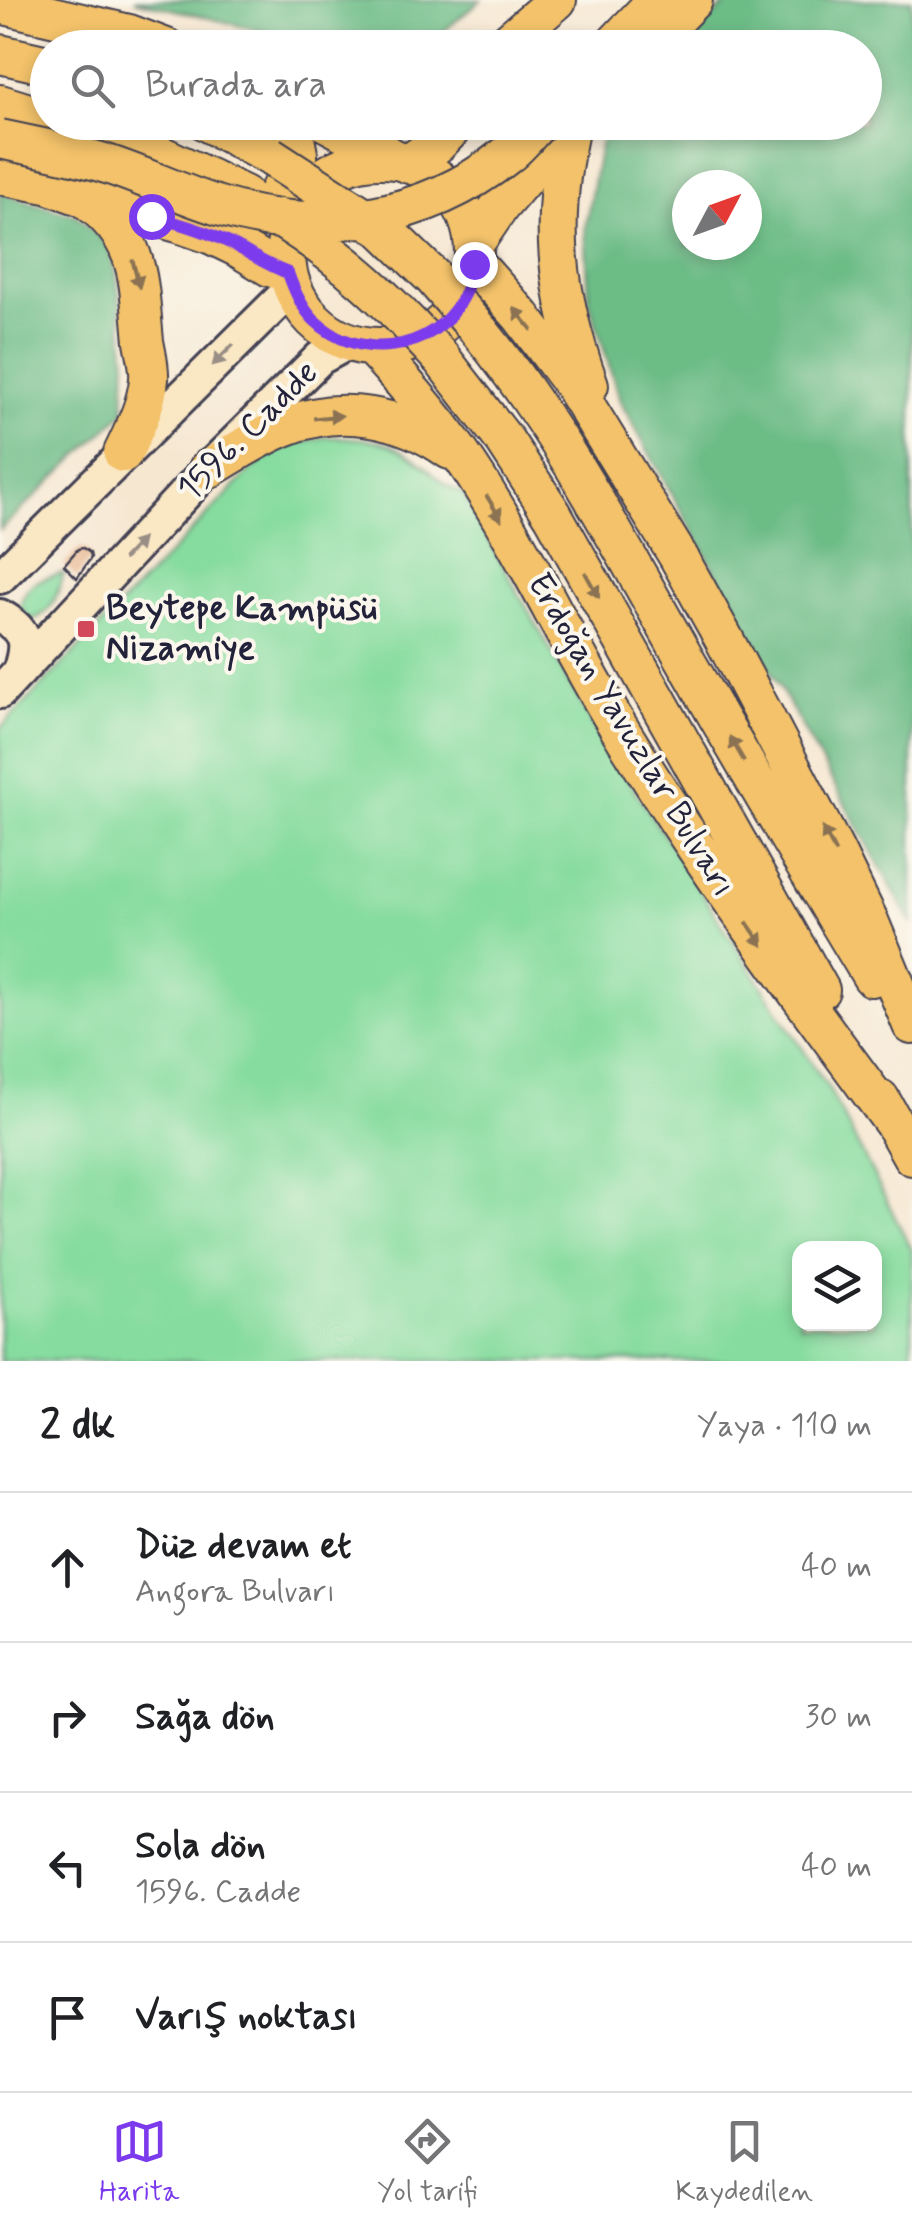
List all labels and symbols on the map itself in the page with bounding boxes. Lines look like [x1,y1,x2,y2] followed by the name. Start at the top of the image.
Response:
[672,170,762,260] north arrow
[129,194,175,240] route start
[452,242,498,288] route end
[129,259,145,290] one-way arrow
[513,307,535,332] one-way arrow
[211,342,235,366] one-way arrow
[167,350,329,512] street label: 1596. Cadde
[313,409,344,425] one-way arrow
[485,494,502,522] one-way arrow
[121,538,144,562] one-way arrow
[516,564,746,906] street label: Erdoğan Yavuzlar Bulvarı
[583,570,600,599] one-way arrow
[106,586,377,672] place label: Beytepe Kampüsü Nizamiye
[75,618,97,640] marker: Beytepe Kampüsü Nizamiye
[729,735,746,763] one-way arrow
[821,826,838,855] one-way arrow
[745,921,764,947] one-way arrow

